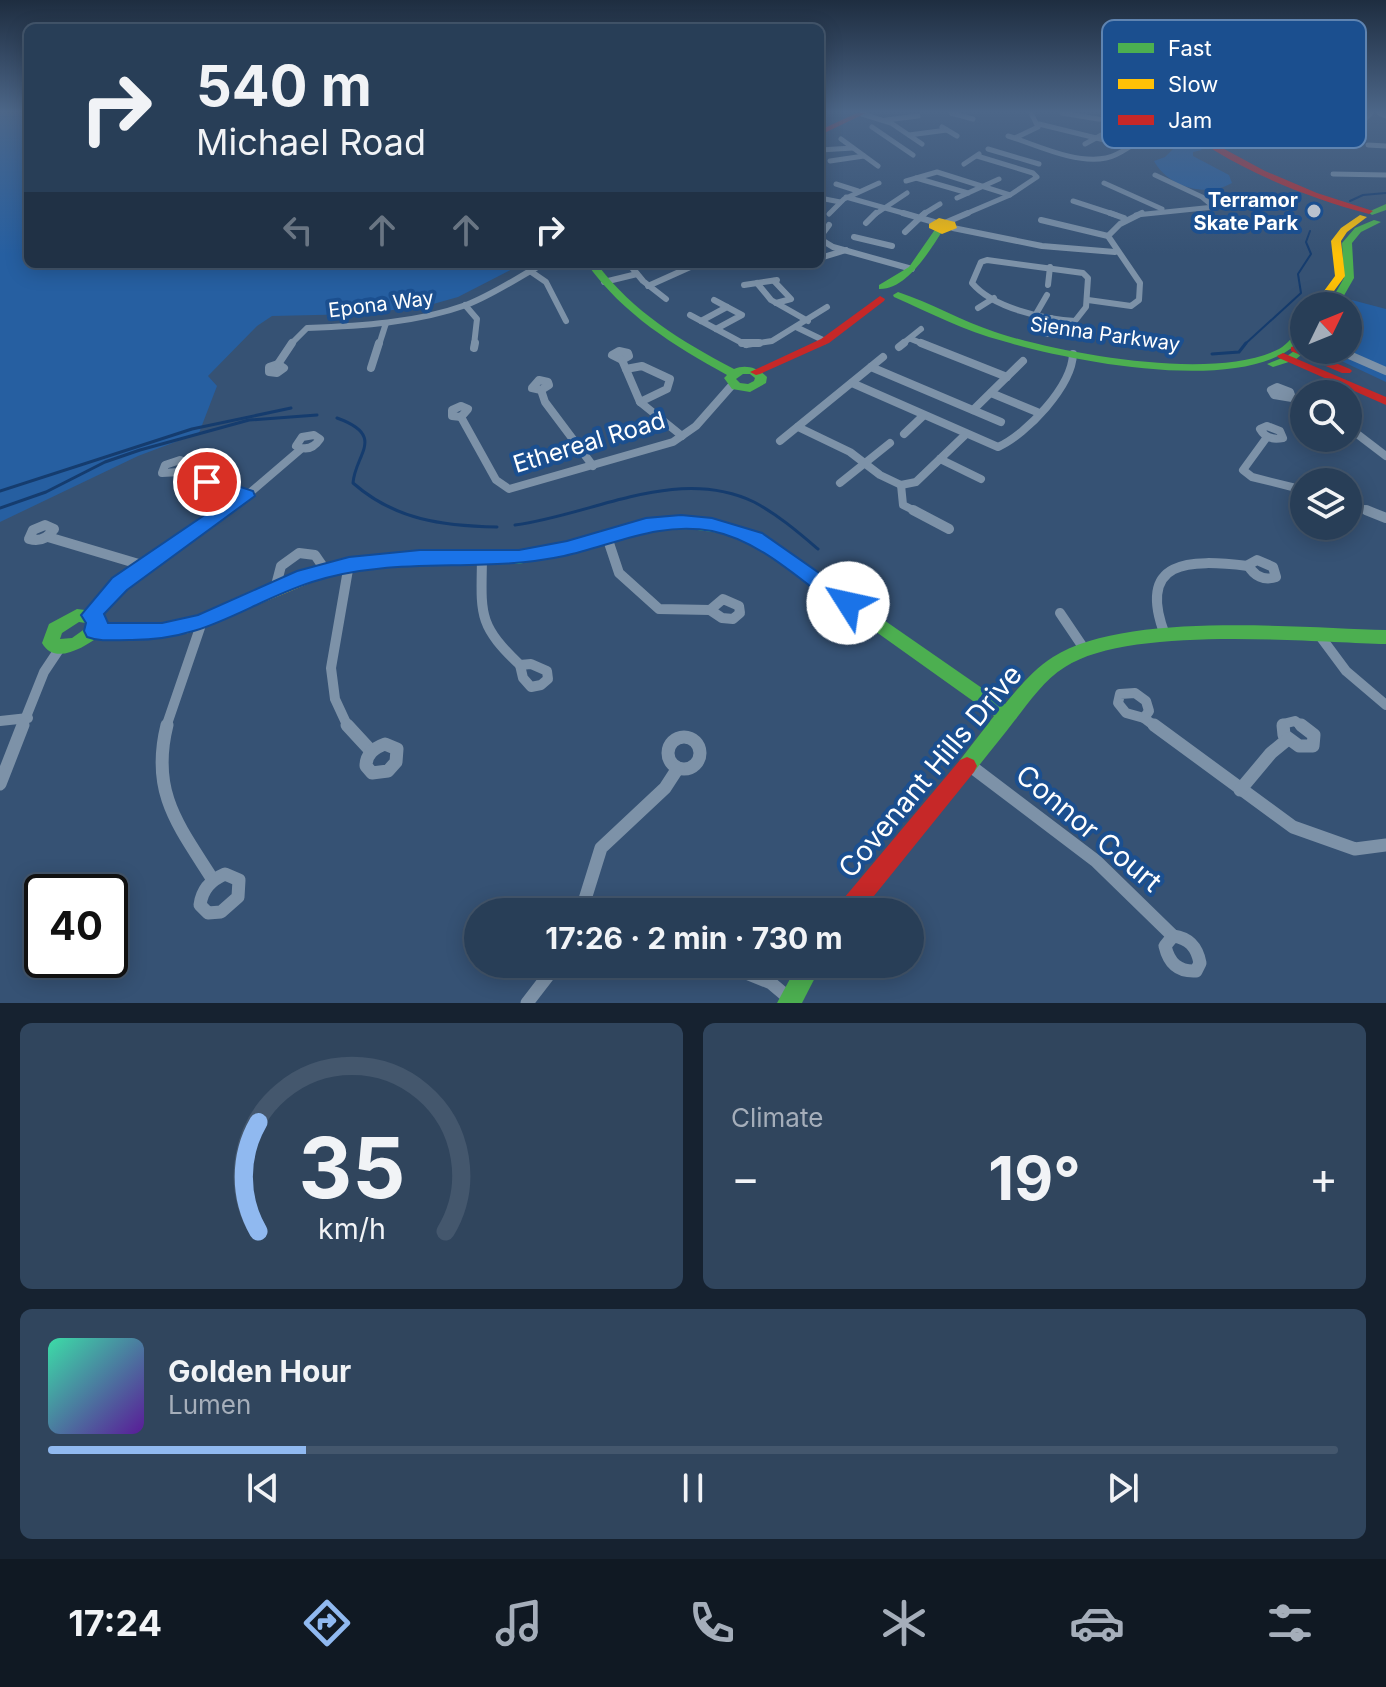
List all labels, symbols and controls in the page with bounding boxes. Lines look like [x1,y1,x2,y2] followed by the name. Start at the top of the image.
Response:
[1102,20,1366,148] legend
[1168,35,1212,61] text: Fast
[196,52,372,120] text: 540 m
[64,56,168,160] icon: right
[1168,71,1218,97] text: Slow
[1168,107,1212,133] text: Jam
[196,120,426,164] text: Michael Road
[1194,188,1298,235] place label: Terramor Skate Park
[1305,202,1323,220] marker: Terramor Skate Park
[276,208,320,252] icon: left
[360,208,404,252] icon: ahead
[444,208,488,252] icon: ahead
[528,208,572,252] icon: right
[327,286,435,322] street label: Epona Way
[1290,292,1362,364] north arrow
[1290,292,1362,540] map controls
[1028,312,1182,356] street label: Sienna Parkway
[1290,380,1362,452] button: search
[510,405,668,479] street label: Ethereal Road
[173,448,241,516] pin
[185,460,229,504] icon: arrive
[1290,468,1362,540] button: layers
[806,561,890,645] position arrow
[831,658,1029,884] street label: Covenant Hills Drive
[1009,757,1169,899] street label: Connor Court
[24,874,128,978] speed limit sign: 40
[545,920,843,956] text: 17:26 · 2 min · 730 m
[731,1102,823,1133] text: Climate
[298,1117,405,1218] text: 35
[988,1142,1081,1214] text: 19°
[731,1151,760,1205] text: −
[1309,1151,1338,1205] text: +
[318,1211,385,1246] text: km/h
[168,1353,351,1389] text: Golden Hour
[168,1389,251,1420] text: Lumen
[241,1466,285,1510] icon: previous
[671,1466,715,1510] icon: pause
[1101,1466,1145,1510] icon: next
[299,1595,355,1651] icon: directions
[491,1595,547,1651] icon: music
[684,1595,740,1651] icon: phone
[876,1595,932,1651] icon: climate
[1069,1595,1125,1651] icon: car
[1262,1595,1318,1651] icon: filters
[68,1601,162,1645] text: 17:24

